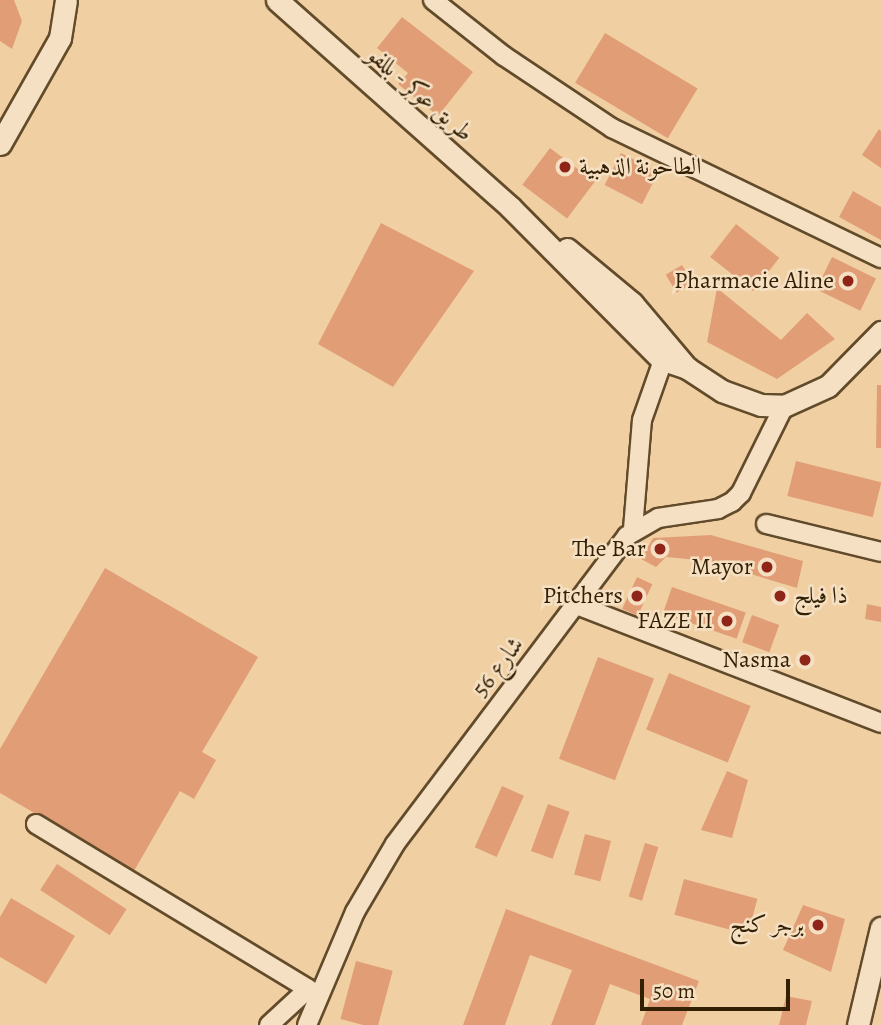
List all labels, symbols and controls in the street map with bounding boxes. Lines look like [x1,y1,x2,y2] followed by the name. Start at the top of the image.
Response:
[361,40,479,148] street label: طريق عوكر - بللفو
[579,153,701,181] place label: الطاحونة الذهبية
[557,159,573,175] marker: الطاحونة الذهبية
[674,267,834,295] place label: Pharmacie Aline
[840,273,856,289] marker: Pharmacie Aline
[572,535,646,563] place label: The Bar
[652,541,668,557] marker: The Bar
[691,553,753,581] place label: Mayor
[759,559,775,575] marker: Mayor
[543,582,623,610] place label: Pitchers
[794,582,848,610] place label: ذا فيلج
[629,588,645,604] marker: Pitchers
[772,588,788,604] marker: ذا فيلج
[637,607,713,635] place label: FAZE II
[719,613,735,629] marker: FAZE II
[466,631,530,703] street label: شارع 56
[722,646,791,674] place label: Nasma
[797,652,813,668] marker: Nasma
[730,911,804,939] place label: برجر كنج
[810,917,826,933] marker: برجر كنج
[643,965,794,1009] scale bar
[653,977,695,1005] text: 50 m

